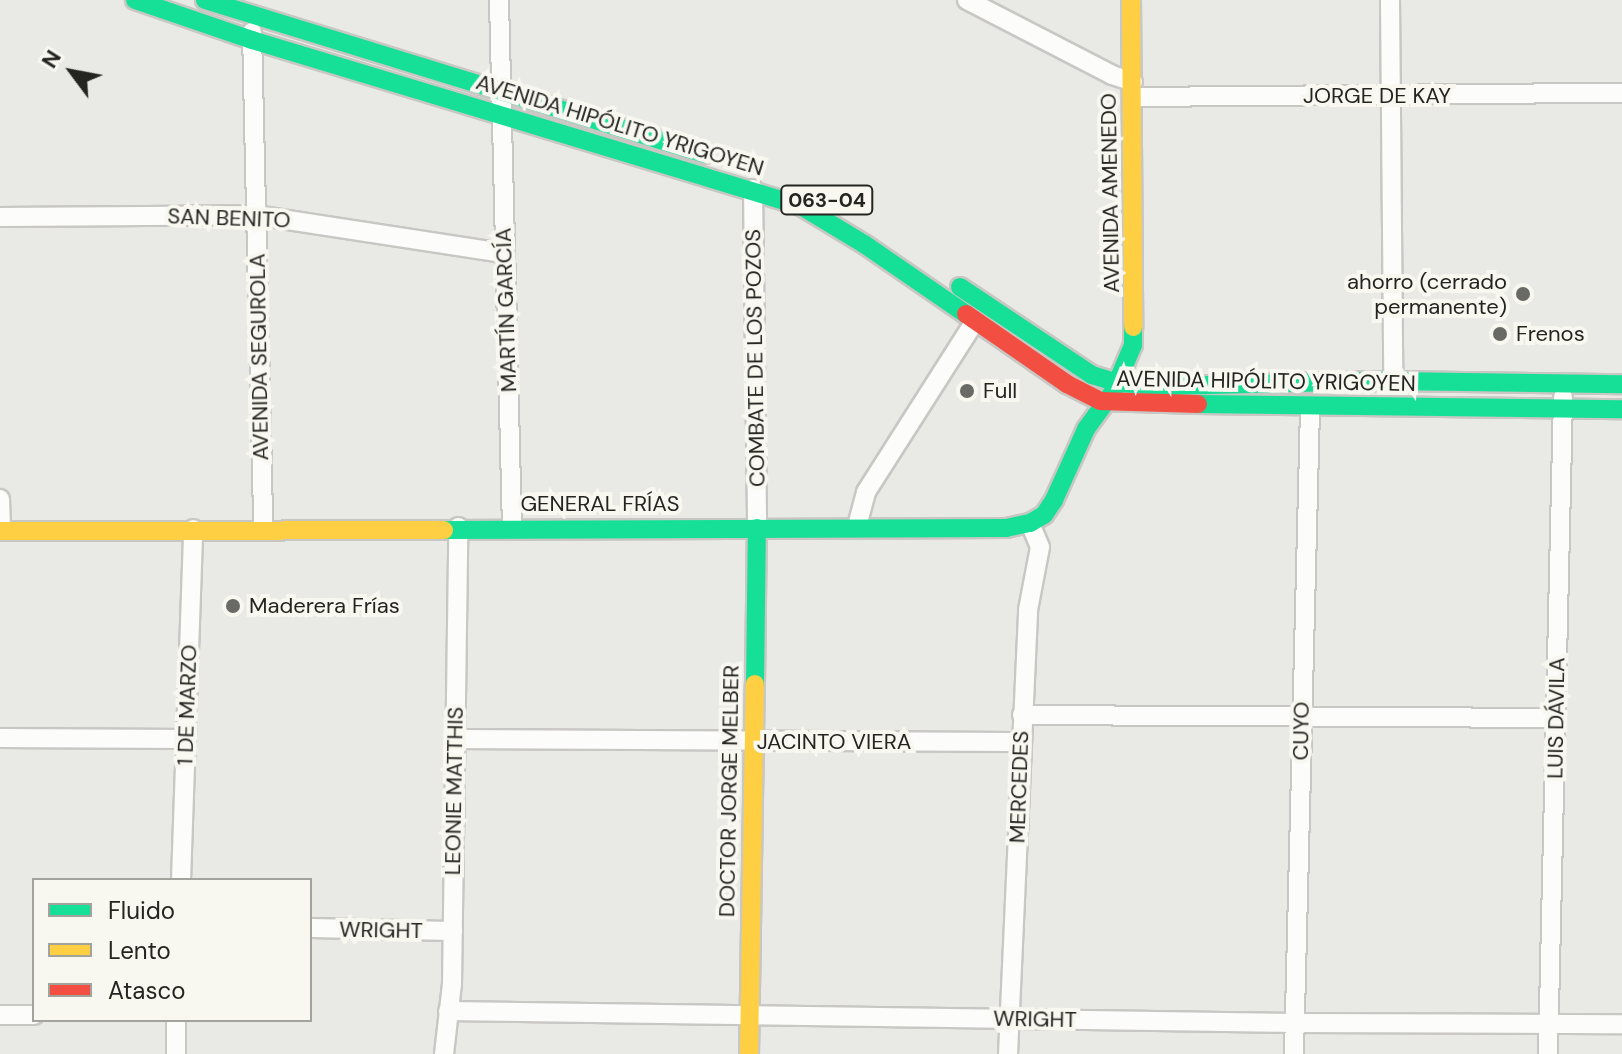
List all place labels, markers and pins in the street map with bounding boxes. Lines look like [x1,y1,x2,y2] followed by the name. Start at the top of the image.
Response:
[1347,268,1507,320] place label: ahorro (cerrado permanente)
[1514,285,1532,303] marker: ahorro (cerrado permanente)
[1516,321,1585,347] place label: Frenos
[1491,325,1509,343] marker: Frenos
[983,378,1017,404] place label: Full
[958,382,976,400] marker: Full
[249,593,400,619] place label: Maderera Frías
[224,597,242,615] marker: Maderera Frías

